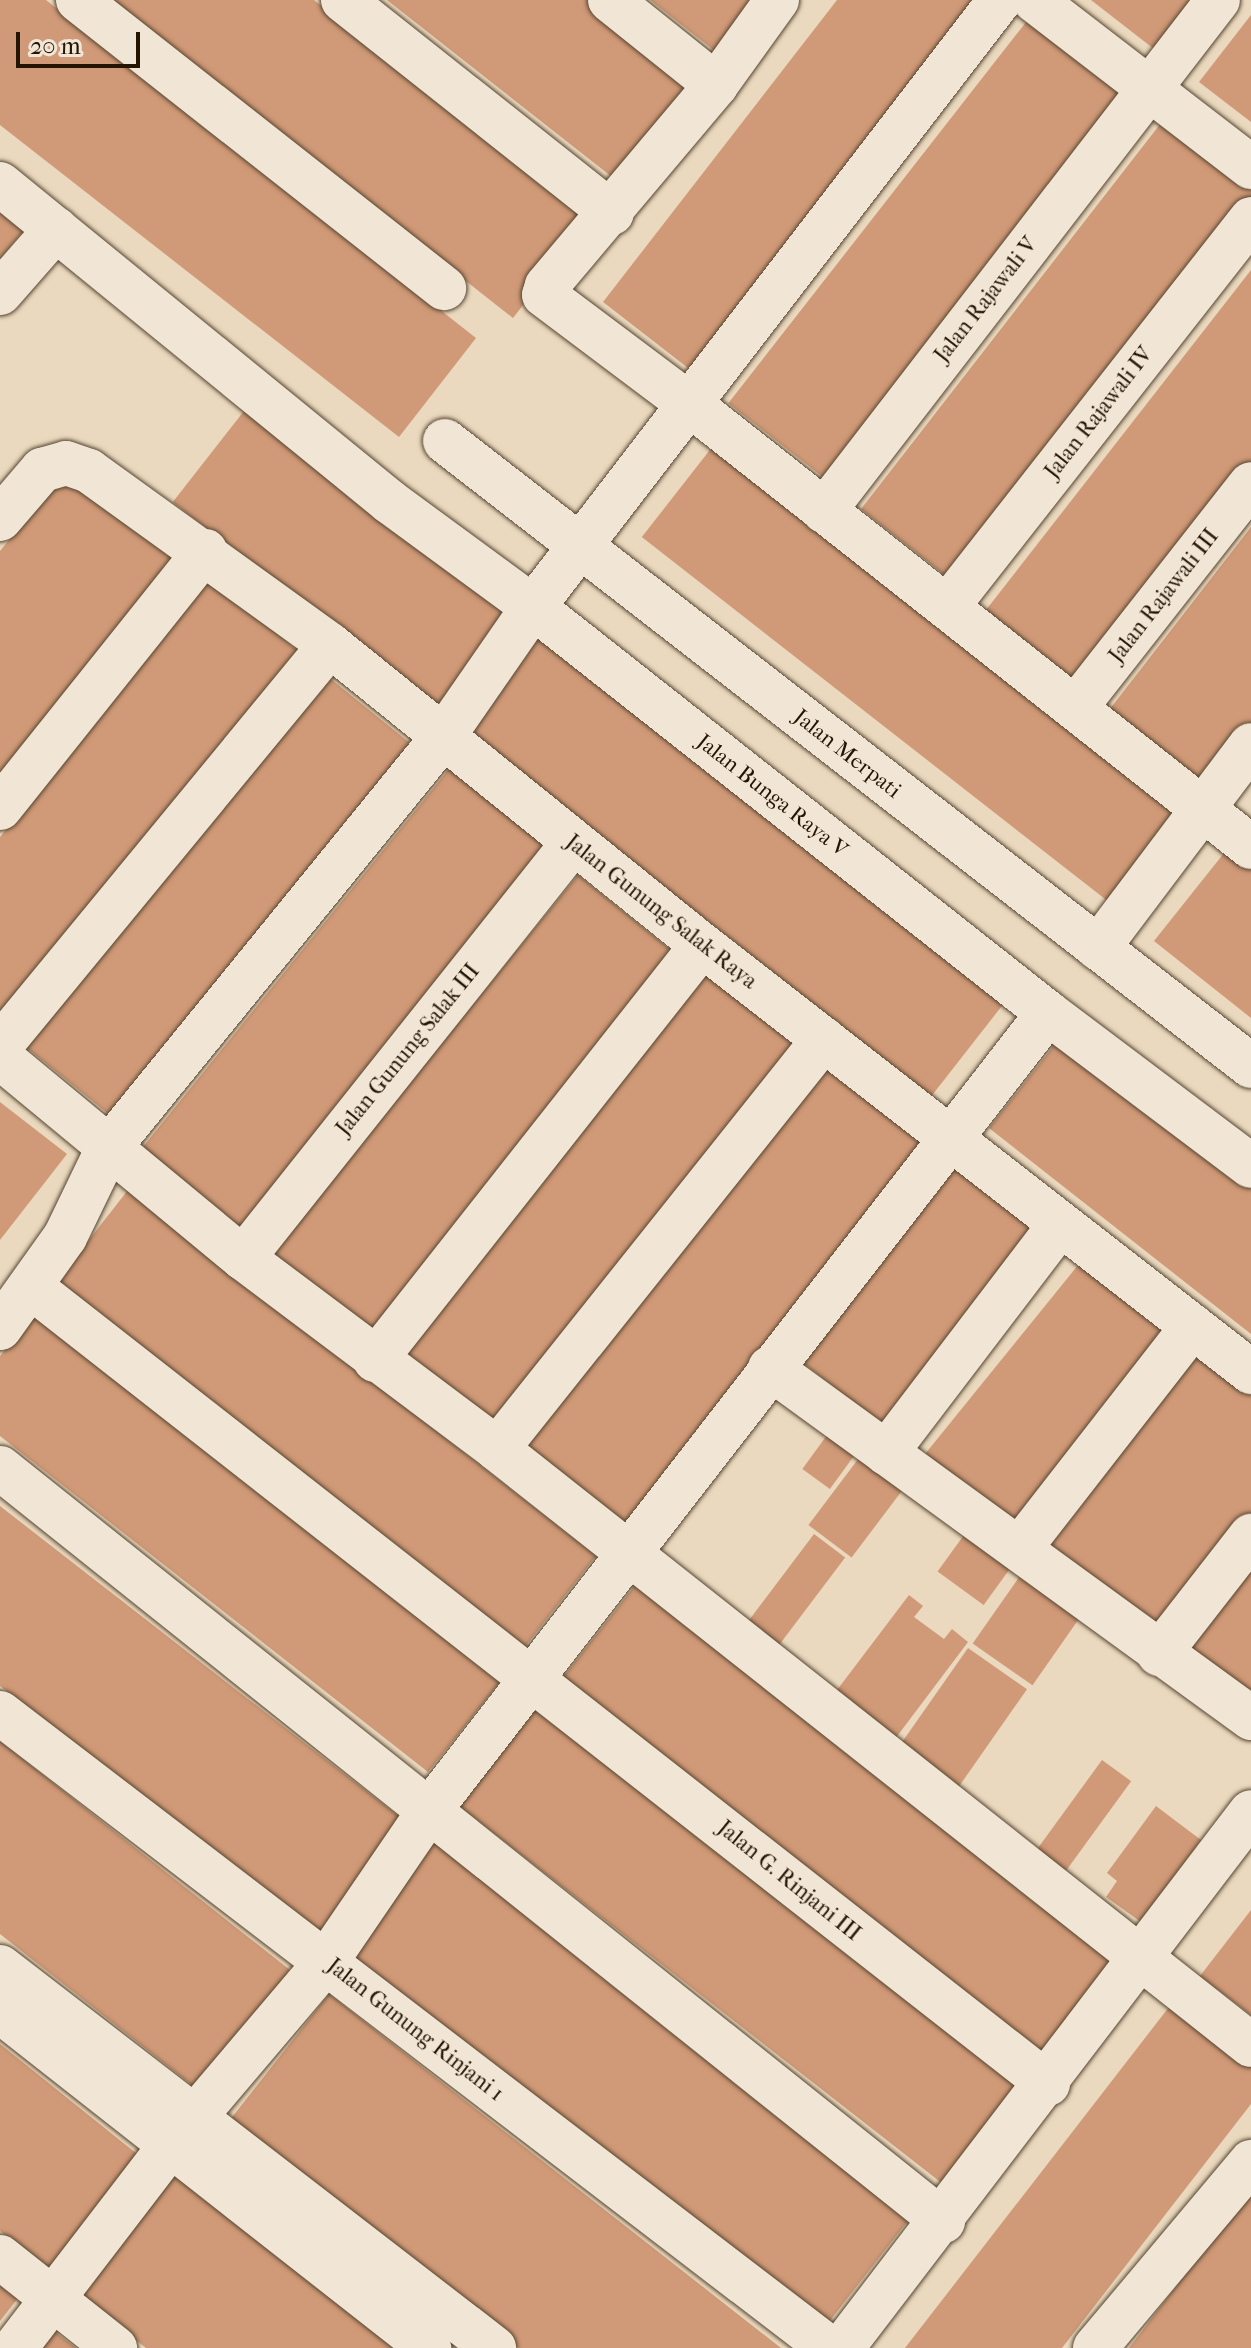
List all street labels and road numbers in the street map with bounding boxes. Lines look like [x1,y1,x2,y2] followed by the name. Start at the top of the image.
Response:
[929,232,1043,368] street label: Jalan Rajawali V
[1039,342,1159,484] street label: Jalan Rajawali IV
[1103,524,1225,668] street label: Jalan Rajawali III
[788,704,906,804] street label: Jalan Merpati
[691,729,853,863] street label: Jalan Bunga Raya V
[560,829,762,995] street label: Jalan Gunung Salak Raya
[331,959,485,1141] street label: Jalan Gunung Salak III
[712,1815,866,1947] street label: Jalan G. Rinjani III
[321,1953,509,2107] street label: Jalan Gunung Rinjani 1

